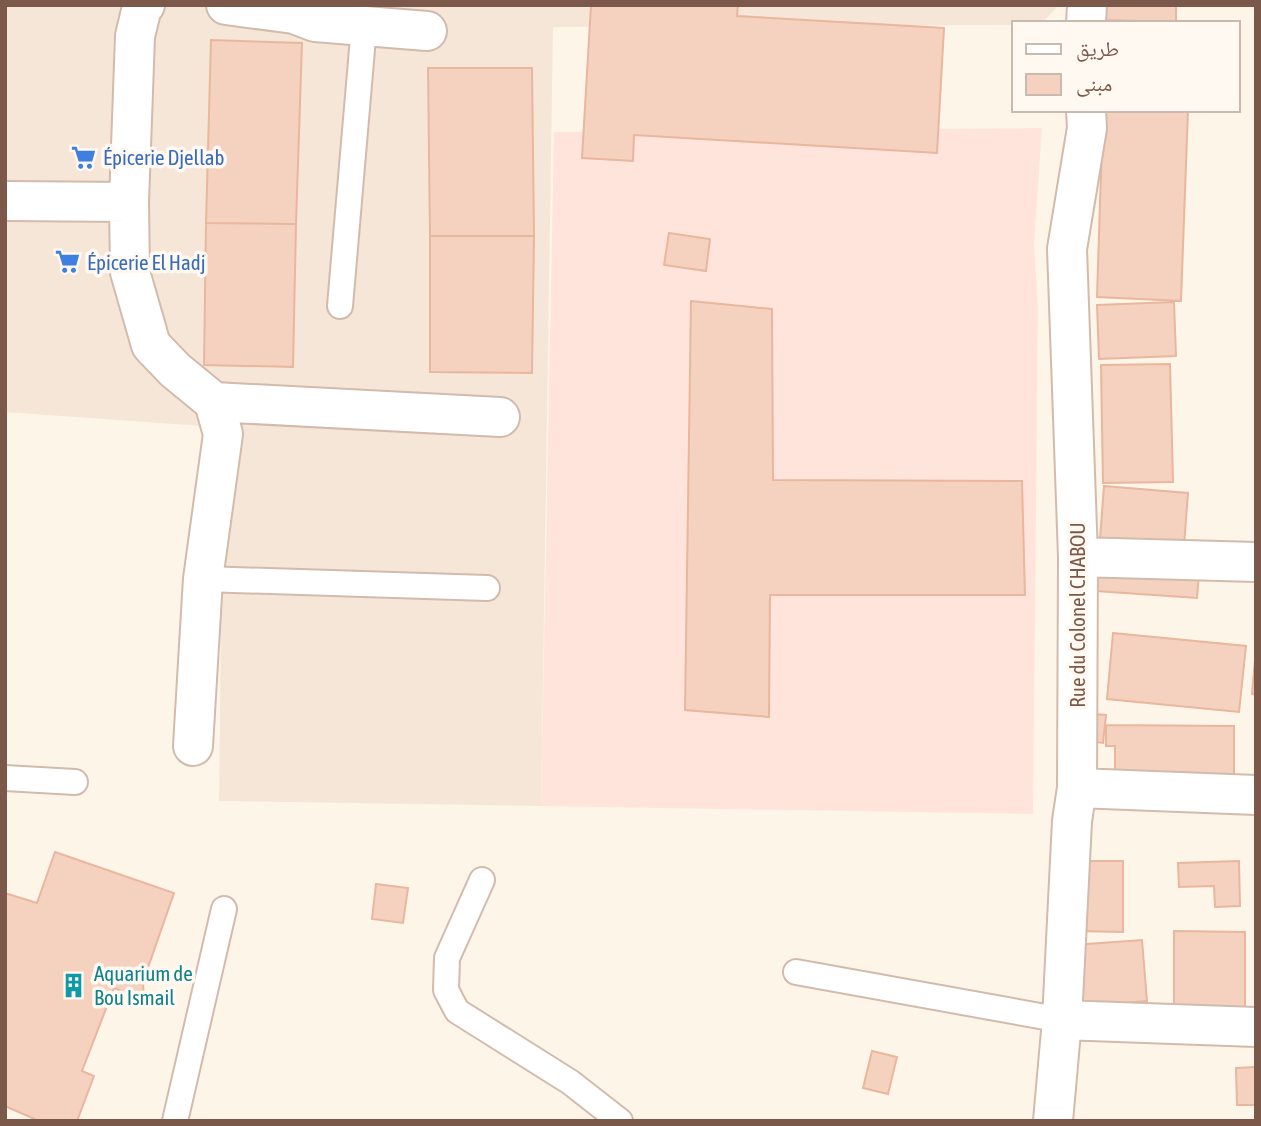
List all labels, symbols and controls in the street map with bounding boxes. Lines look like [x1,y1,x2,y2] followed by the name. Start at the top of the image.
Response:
[1012,21,1240,112] legend
[1076,36,1119,62] text: طريق
[1076,71,1112,97] text: مبنى
[69,143,97,171] supermarket icon: Épicerie Djellab
[103,145,224,169] place label: Épicerie Djellab
[53,248,81,276] supermarket icon: Épicerie El Hadj
[87,250,206,274] place label: Épicerie El Hadj
[1065,522,1089,708] street label: Rue du Colonel CHABOU
[94,961,193,1009] place label: Aquarium de Bou Ismail
[60,971,88,999] building icon: Aquarium de Bou Ismail

